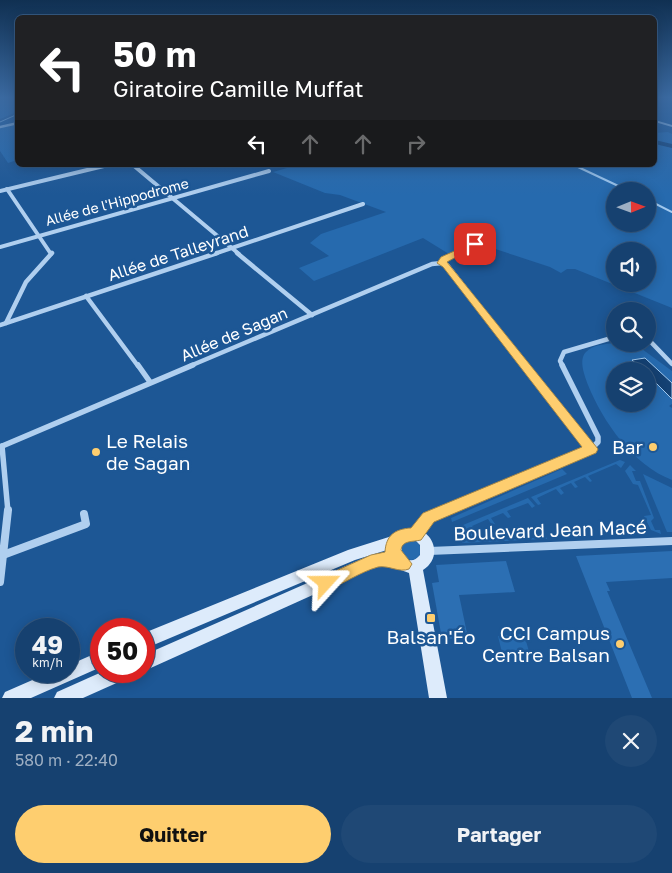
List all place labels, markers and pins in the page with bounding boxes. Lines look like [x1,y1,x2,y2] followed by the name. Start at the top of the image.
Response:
[454,223,496,265] pin
[106,429,190,474] place label: Le Relais de Sagan
[612,435,644,458] place label: Bar
[647,441,659,453] marker: Bar
[90,446,102,458] marker: Le Relais de Sagan
[425,612,437,624] marker: Balsan'Éo
[482,621,610,666] place label: CCI Campus Centre Balsan
[387,625,475,648] place label: Balsan'Éo
[614,638,626,650] marker: CCI Campus Centre Balsan

